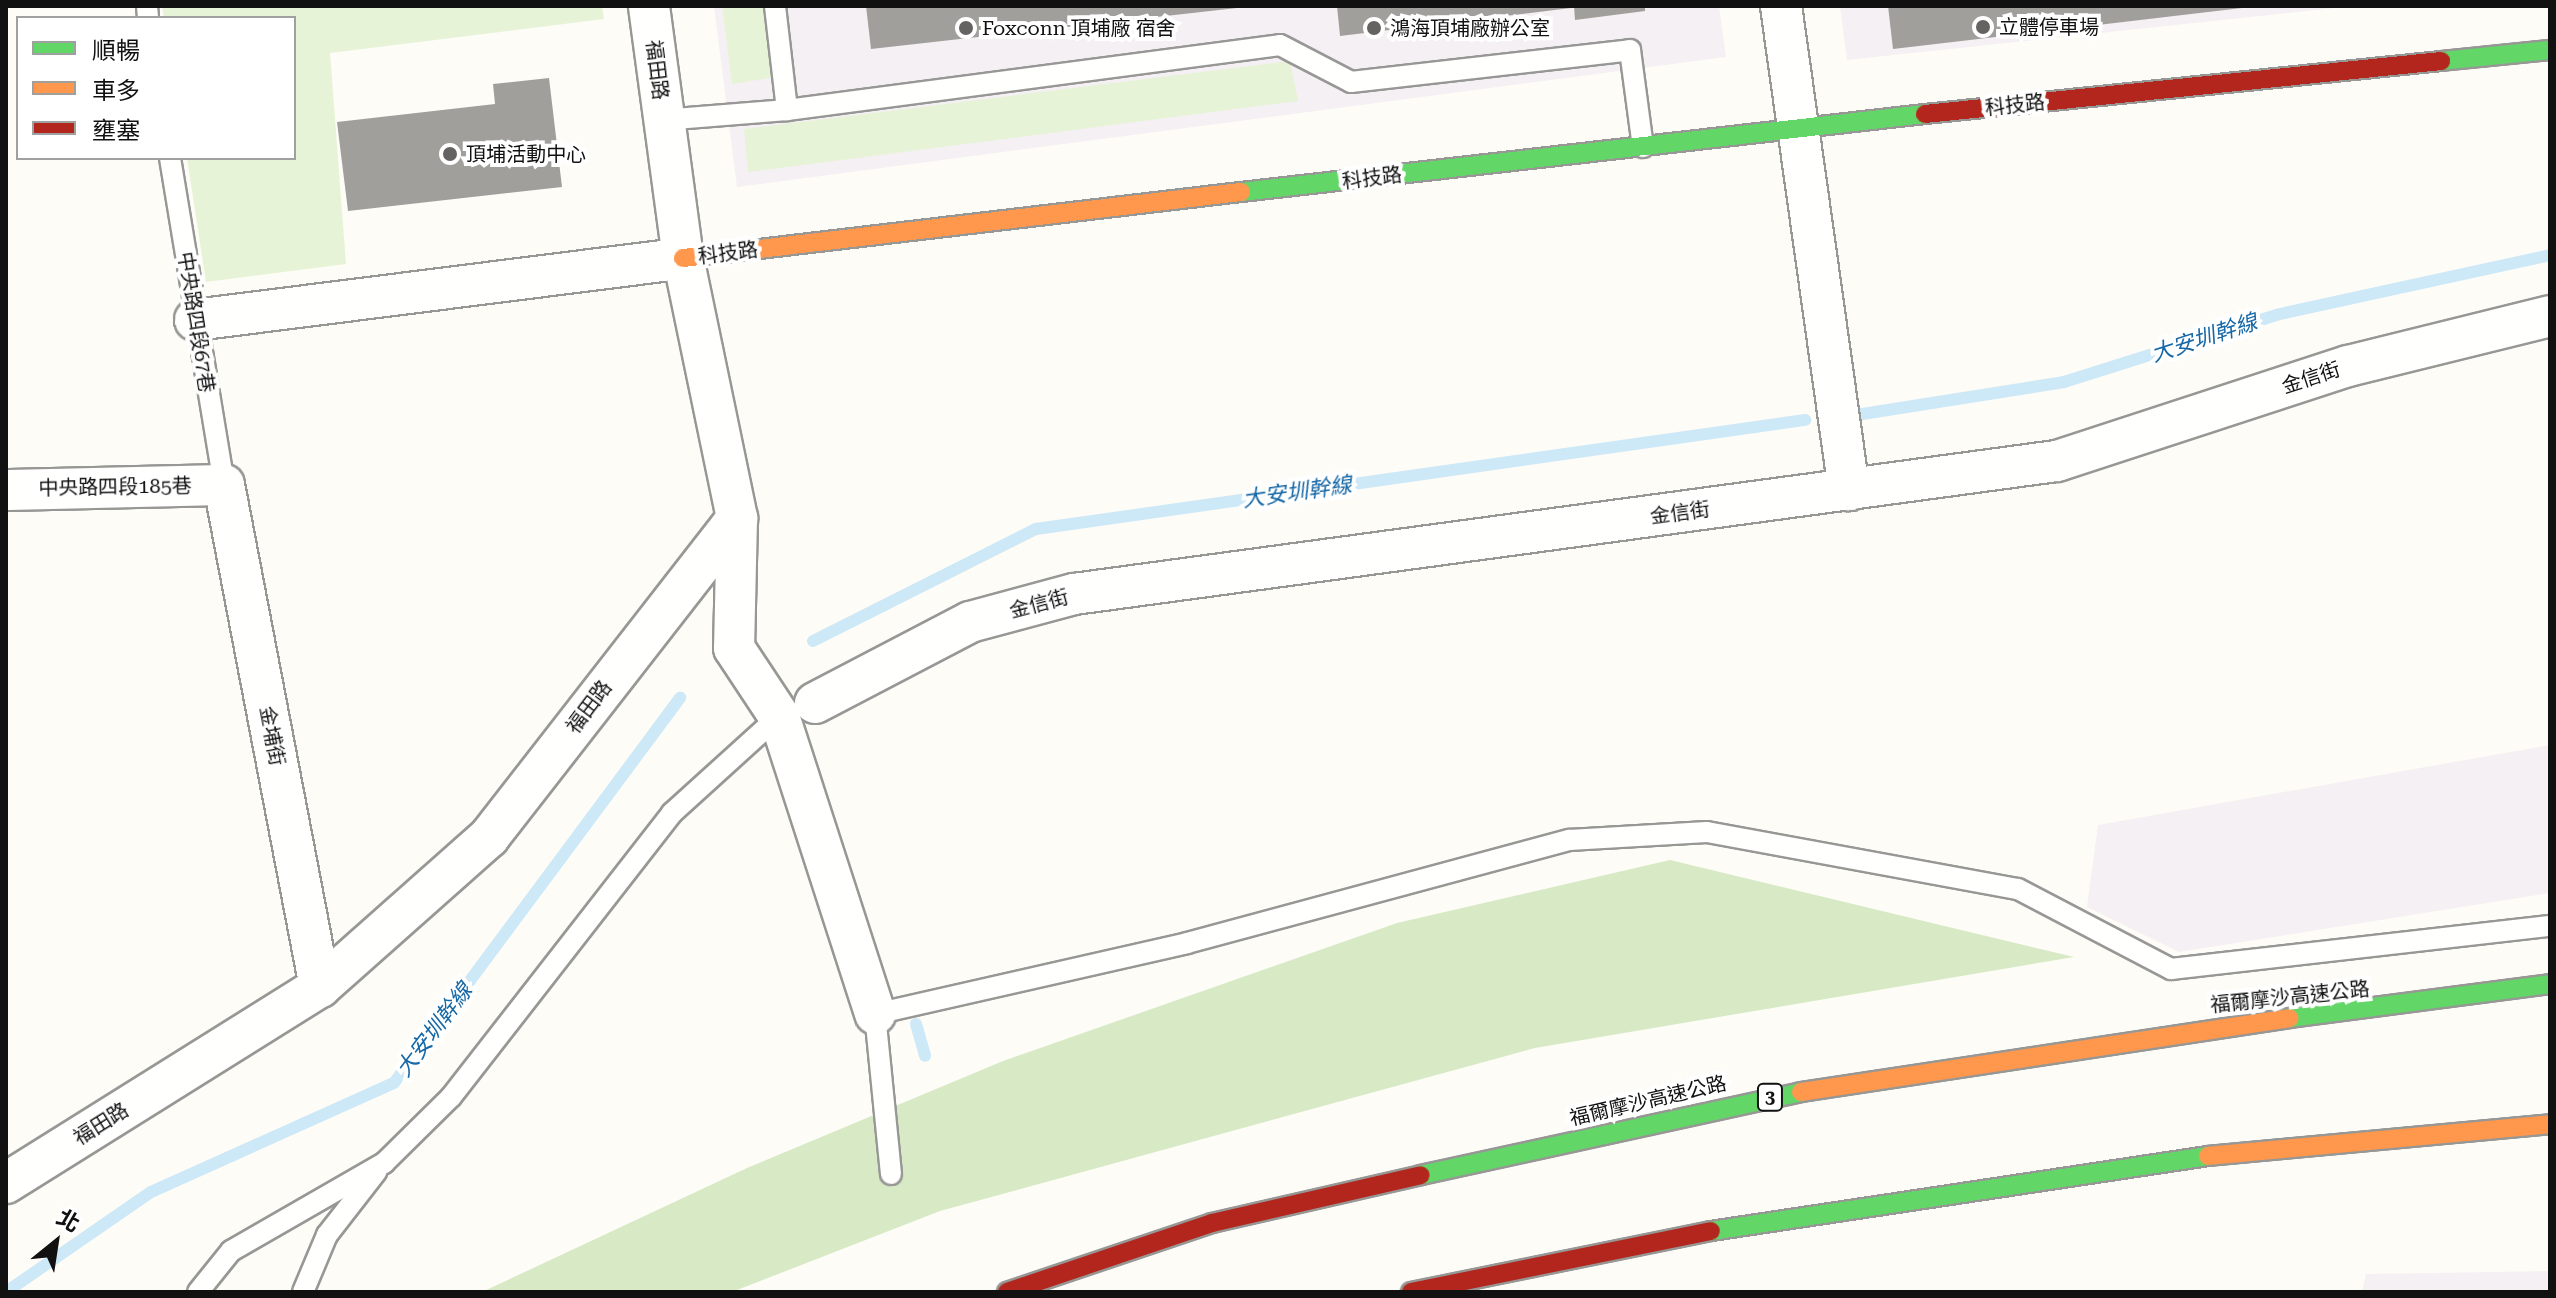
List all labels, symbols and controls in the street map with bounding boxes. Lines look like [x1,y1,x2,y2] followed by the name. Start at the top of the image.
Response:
[1999,15,2099,39] place label: 立體停車場
[16,16,296,160] legend
[982,16,1176,40] place label: Foxconn 頂埔廠 宿舍
[1390,16,1550,40] place label: 鴻海頂埔廠辦公室
[1974,18,1992,36] marker: 立體停車場
[957,19,975,37] marker: Foxconn 頂埔廠 宿舍
[1365,19,1383,37] marker: 鴻海頂埔廠辦公室
[92,37,140,65] text: 順暢
[641,39,673,101] street label: 福田路
[92,77,140,105] text: 車多
[1984,90,2046,120] street label: 科技路
[92,117,140,145] text: 壅塞
[466,142,586,166] place label: 頂埔活動中心
[441,145,459,163] marker: 頂埔活動中心
[1341,162,1403,194] street label: 科技路
[697,237,759,269] street label: 科技路
[173,250,219,394] street label: 中央路四段67巷
[2148,308,2260,368] water label: 大安圳幹線
[2279,357,2343,399] street label: 金信街
[1241,471,1353,513] water label: 大安圳幹線
[38,474,192,500] street label: 中央路四段185巷
[1649,497,1711,529] street label: 金信街
[1007,585,1071,623] street label: 金信街
[561,676,617,738] street label: 福田路
[254,704,290,768] street label: 金埔街
[2209,977,2371,1017] street label: 福爾摩沙高速公路
[390,978,478,1082] water label: 大安圳幹線
[1567,1071,1729,1131] street label: 福爾摩沙高速公路
[1756,1083,1784,1111] road number: 3
[69,1098,133,1150] street label: 福田路
[16,1202,96,1282] north arrow
[52,1204,84,1237] text: 北

